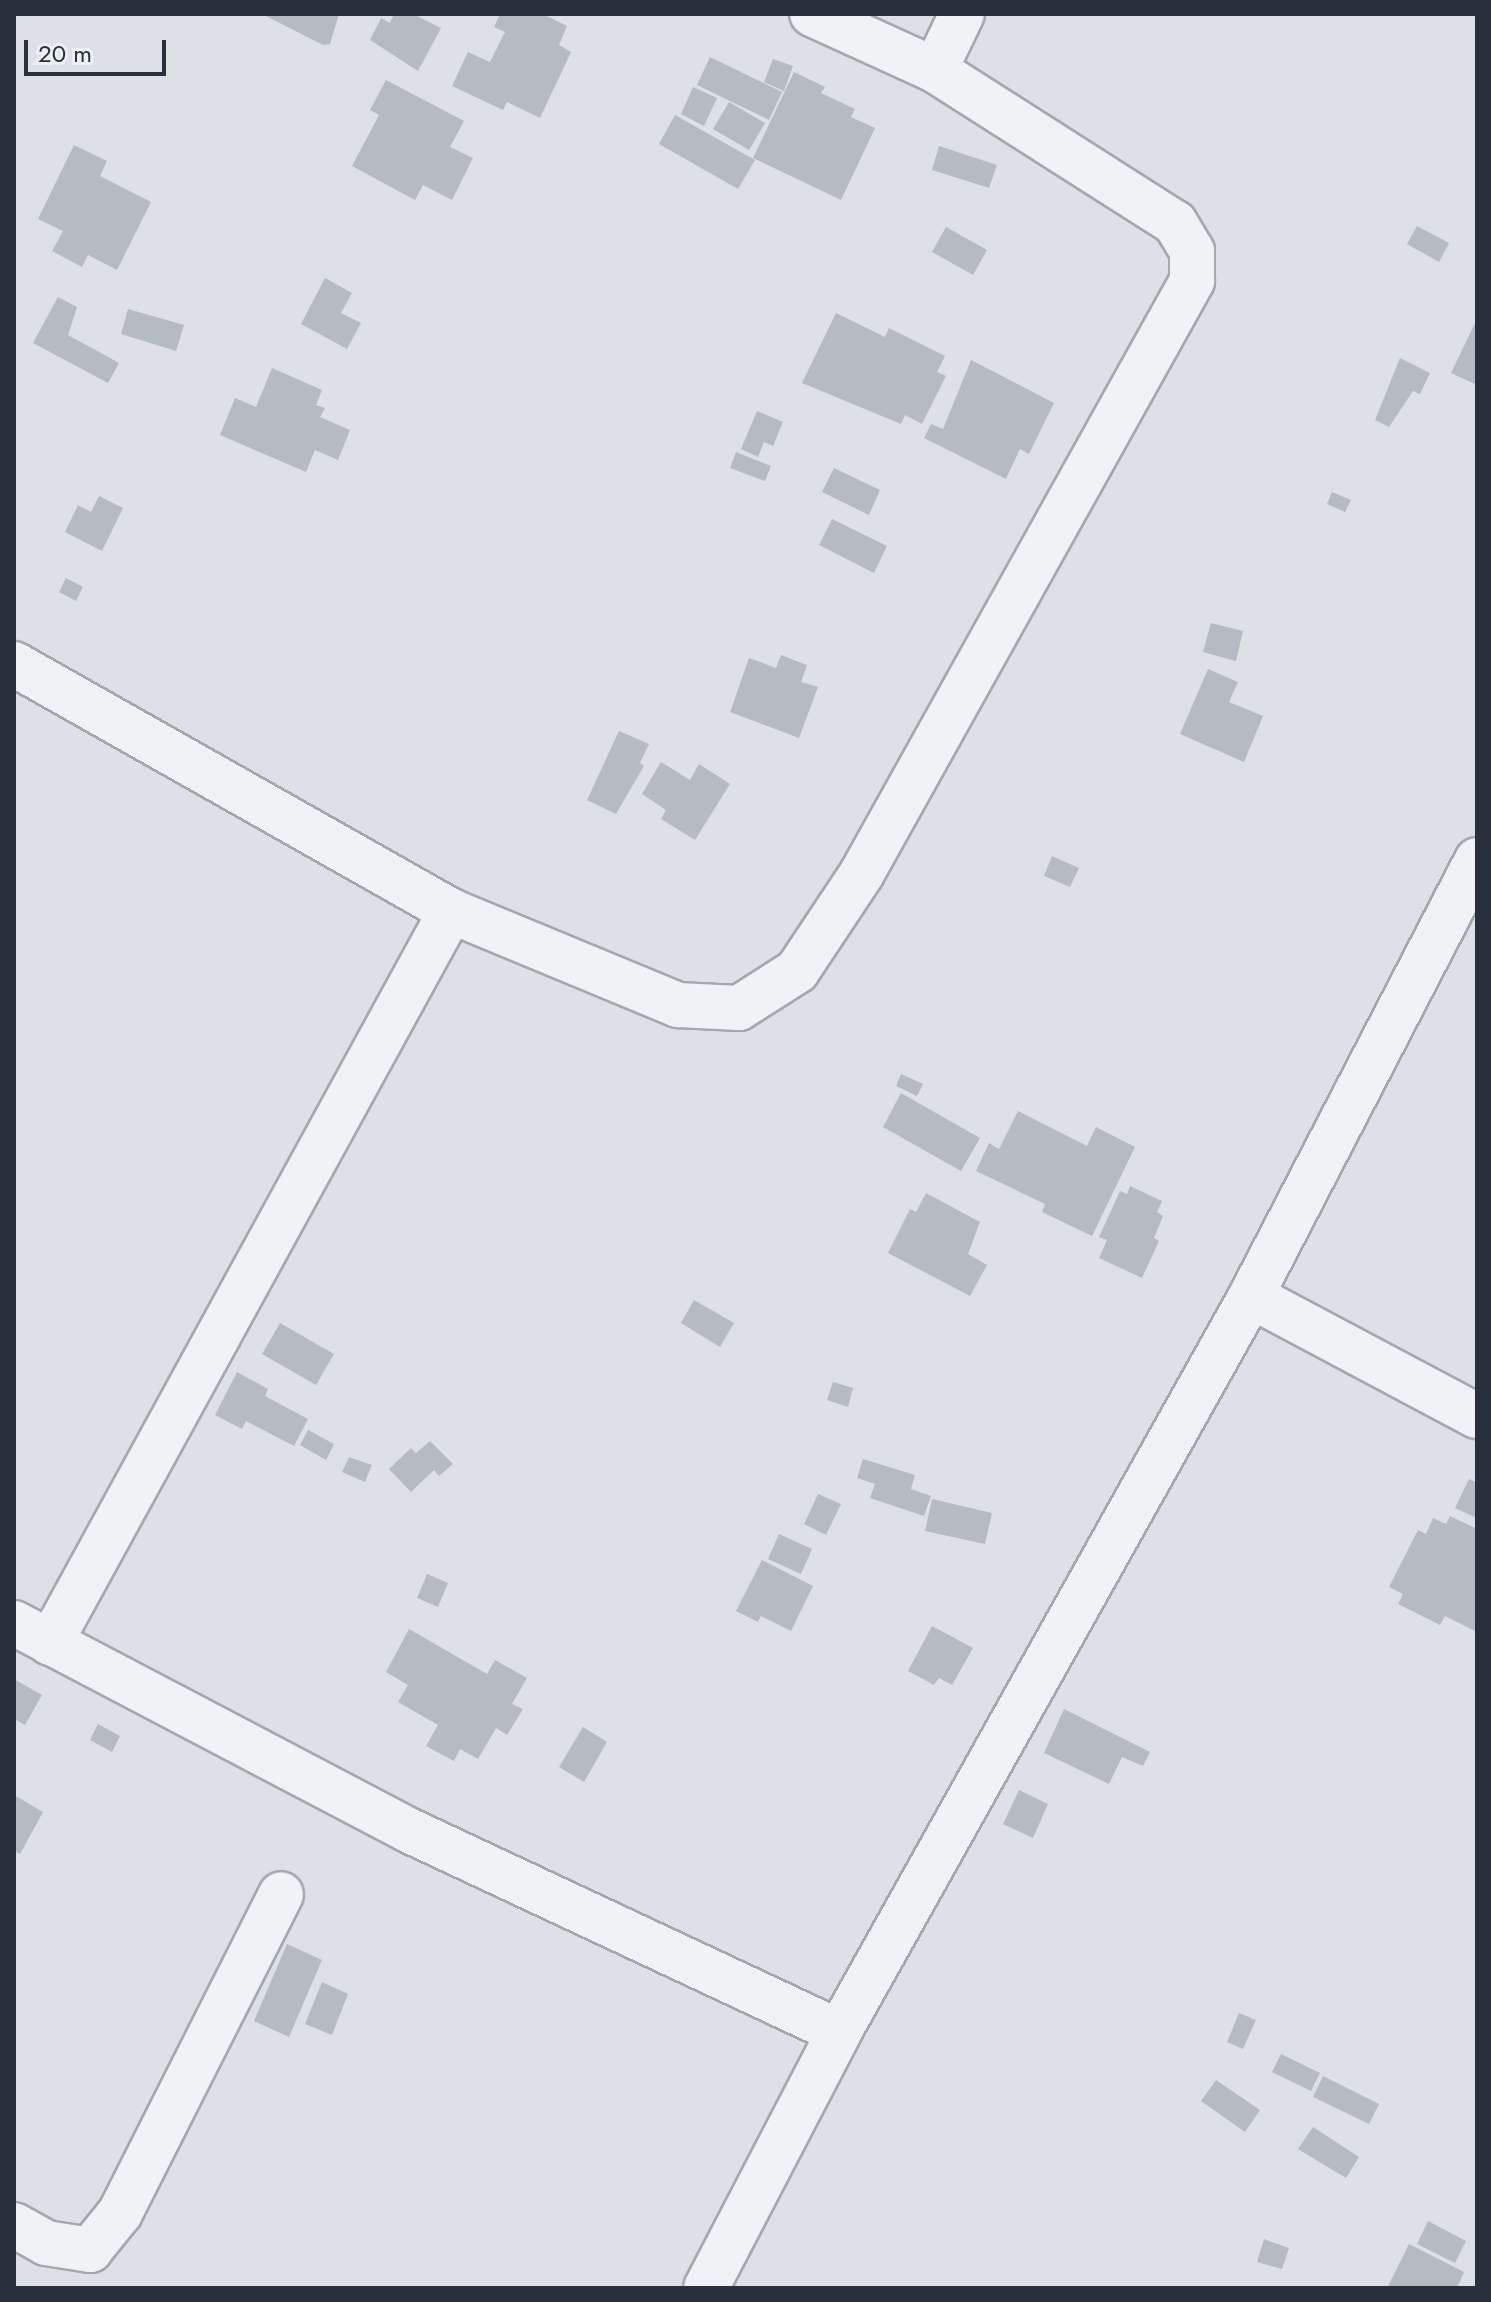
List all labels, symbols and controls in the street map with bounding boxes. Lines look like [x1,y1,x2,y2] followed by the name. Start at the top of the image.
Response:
[28,24,170,74] scale bar
[38,36,92,71] text: 20 m

